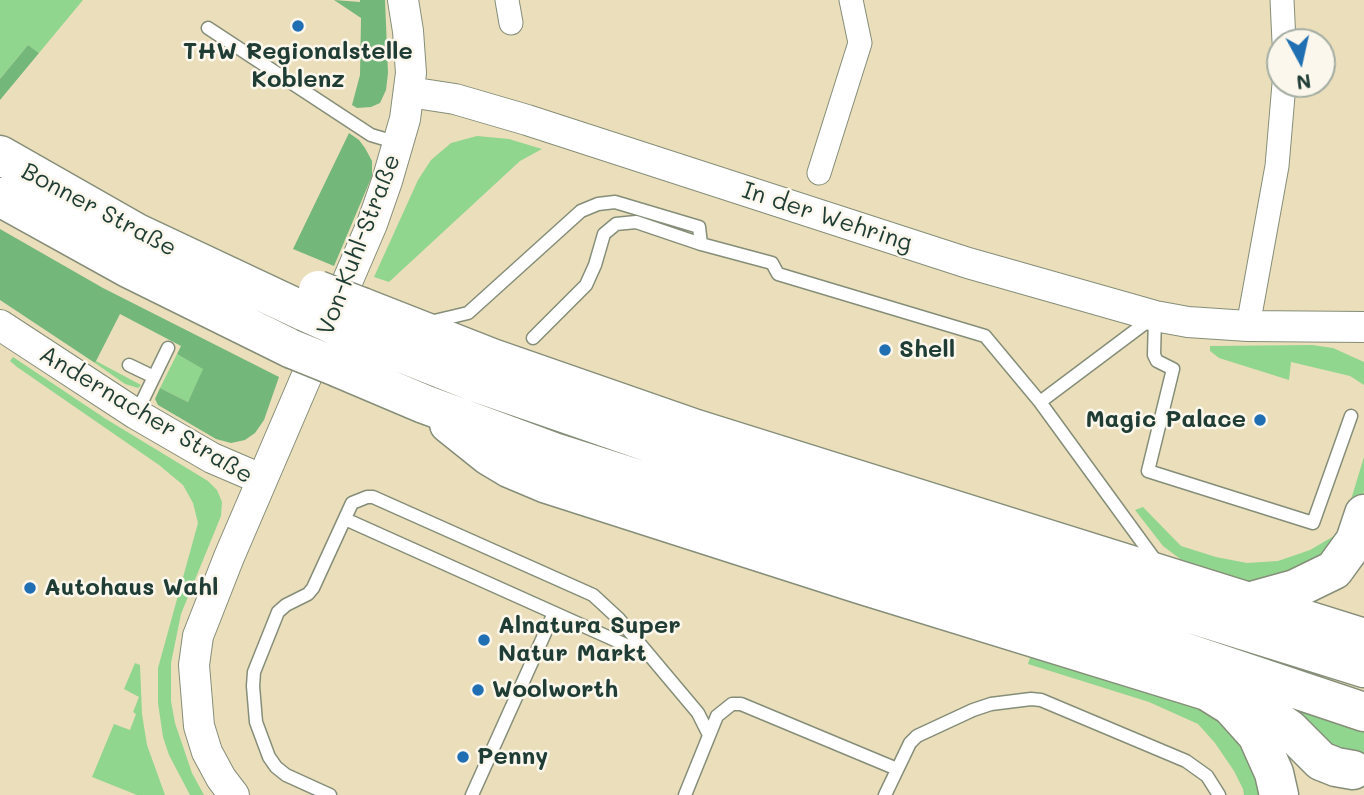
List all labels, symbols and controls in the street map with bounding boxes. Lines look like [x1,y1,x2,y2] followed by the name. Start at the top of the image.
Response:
[290,18,306,34] marker: THW Regionalstelle Koblenz
[1266,28,1336,98] north arrow
[183,38,413,94] place label: THW Regionalstelle Koblenz
[1295,69,1313,96] text: N
[311,150,407,340] street label: Von-Kuhl-Straße
[17,157,181,263] street label: Bonner Straße
[738,176,916,258] street label: In der Wehring
[899,336,955,364] place label: Shell
[34,340,258,490] street label: Andernacher Straße
[877,342,893,358] marker: Shell
[1085,406,1246,434] place label: Magic Palace
[1252,412,1268,428] marker: Magic Palace
[44,574,218,602] place label: Autohaus Wahl
[22,580,38,596] marker: Autohaus Wahl
[498,612,681,668] place label: Alnatura Super Natur Markt
[476,632,492,648] marker: Alnatura Super Natur Markt
[492,676,618,704] place label: Woolworth
[470,682,486,698] marker: Woolworth
[477,743,548,771] place label: Penny
[455,749,471,765] marker: Penny

